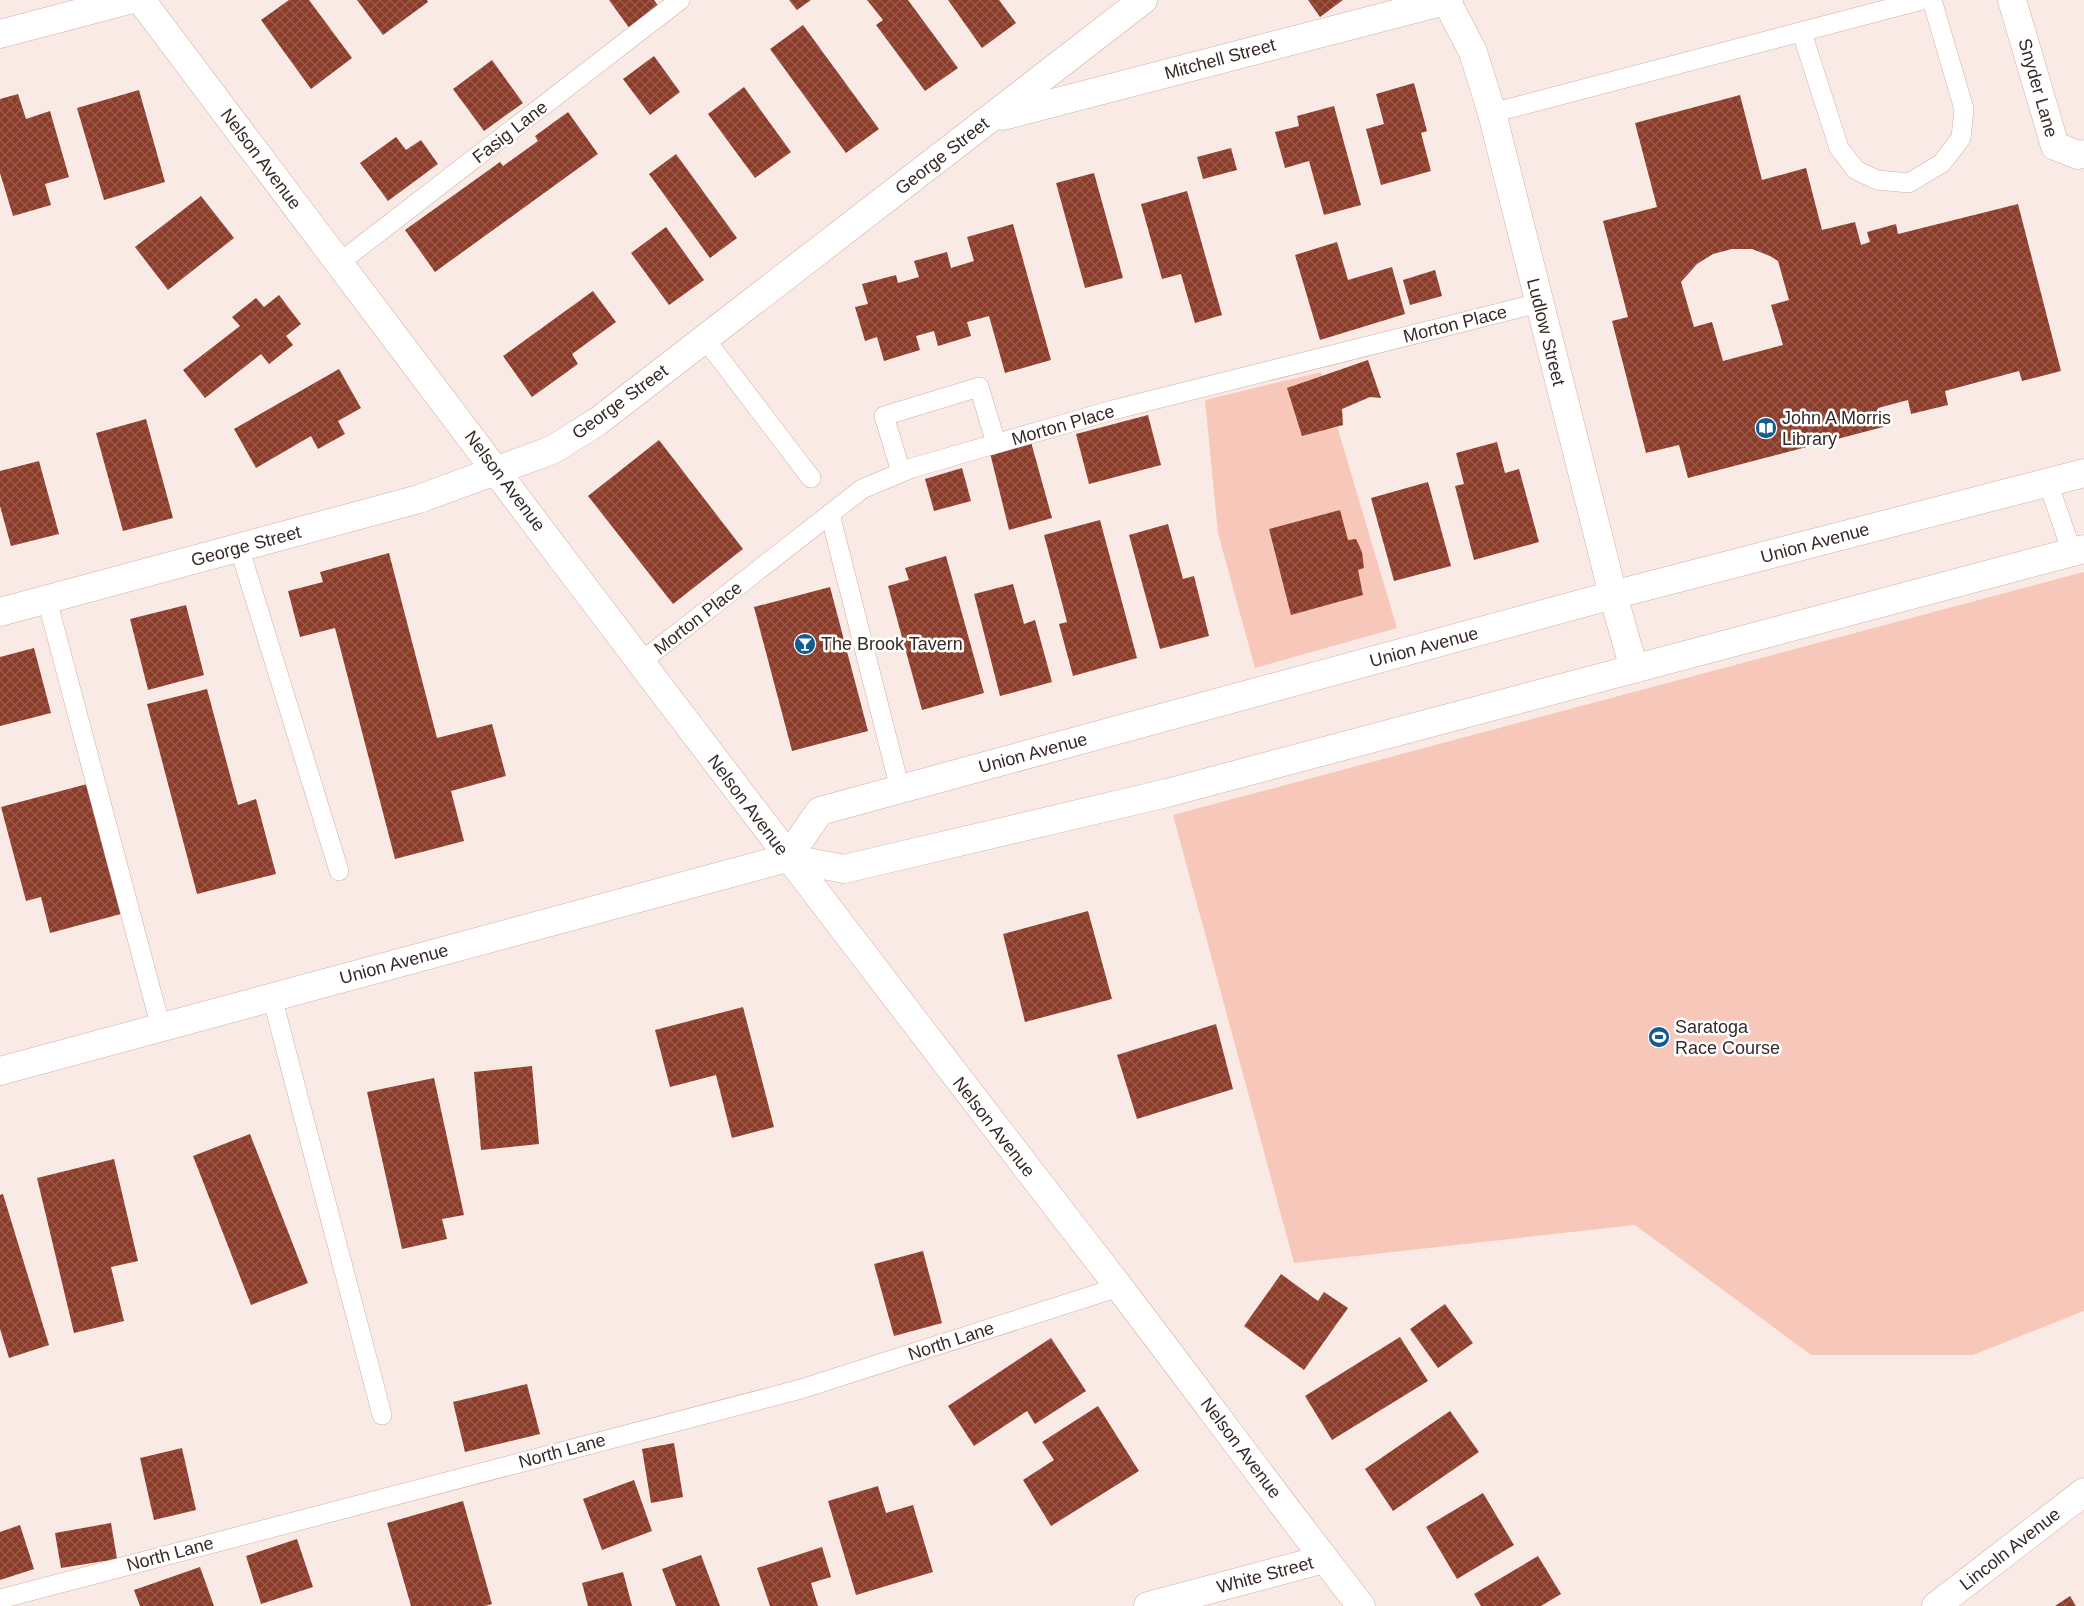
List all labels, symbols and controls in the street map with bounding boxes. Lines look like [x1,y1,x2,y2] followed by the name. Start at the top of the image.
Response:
[1162,35,1278,83] street label: Mitchell Street
[2014,36,2062,140] street label: Snyder Lane
[469,97,551,167] street label: Fasig Lane
[217,105,305,213] street label: Nelson Avenue
[891,113,993,199] street label: George Street
[1523,276,1569,388] street label: Ludlow Street
[1401,301,1509,347] street label: Morton Place
[568,361,672,443] street label: George Street
[1009,401,1117,449] street label: Morton Place
[1782,408,1891,449] place label: John A Morris Library
[1754,416,1778,440] library icon: John A Morris Library
[461,427,549,535] street label: Nelson Avenue
[1758,519,1872,567] street label: Union Avenue
[189,522,303,570] street label: George Street
[650,577,746,659] street label: Morton Place
[1367,623,1481,671] street label: Union Avenue
[793,632,817,656] bar icon: The Brook Tavern
[821,634,963,654] place label: The Brook Tavern
[976,729,1090,777] street label: Union Avenue
[704,751,792,859] street label: Nelson Avenue
[337,940,451,988] street label: Union Avenue
[1675,1017,1780,1058] place label: Saratoga Race Course
[1647,1025,1671,1049] sports icon: Saratoga Race Course
[949,1073,1039,1181] street label: Nelson Avenue
[906,1318,996,1364] street label: North Lane
[1197,1394,1285,1502] street label: Nelson Avenue
[516,1430,608,1472] street label: North Lane
[1956,1504,2064,1594] street label: Lincoln Avenue
[124,1533,216,1575] street label: North Lane
[1215,1553,1315,1597] street label: White Street

